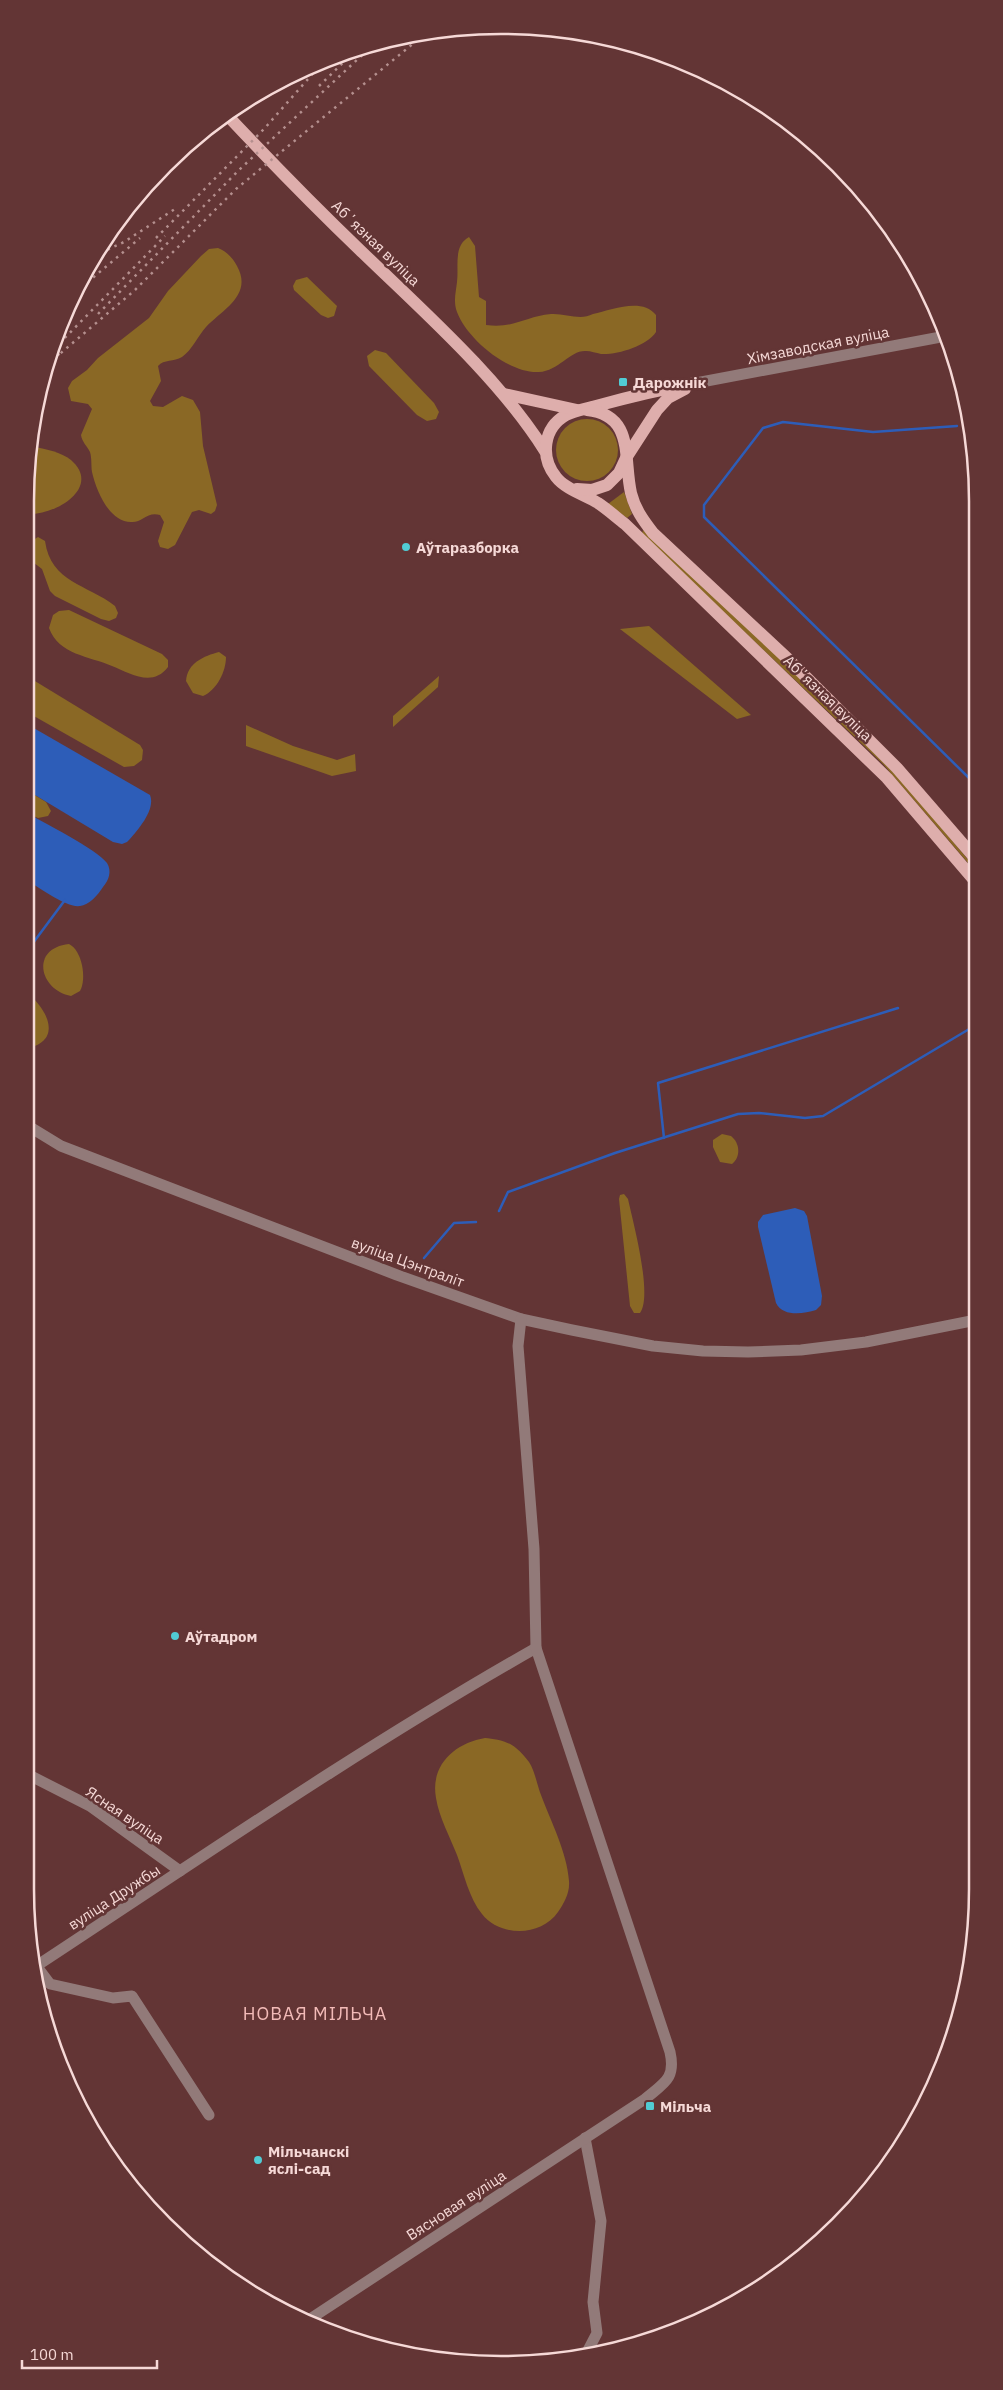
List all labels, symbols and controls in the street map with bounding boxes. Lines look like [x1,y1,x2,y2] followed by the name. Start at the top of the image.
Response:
[328,196,424,290] street label: Абʼязная вуліца
[745,322,891,368] street label: Хімзаводская вуліца
[633,373,707,392] place label: Дарожнік
[617,376,629,388] marker: Дарожнік
[416,538,519,557] place label: Аўтаразборка
[400,541,412,553] marker: Аўтаразборка
[780,651,876,745] street label: Абʼязная вуліца
[349,1233,467,1291] street label: вуліца Цэнтраліт
[185,1627,257,1646] place label: Аўтадром
[169,1630,181,1642] marker: Аўтадром
[82,1782,168,1848] street label: Ясная вуліца
[64,1860,164,1934] street label: вуліца Дружбы
[243,2002,387,2025] district label: НОВАЯ МІЛЬЧА
[660,2097,712,2116] place label: Мільча
[644,2100,656,2112] marker: Мільча
[268,2142,349,2178] place label: Мільчанскі яслі-сад
[252,2154,264,2166] marker: Мільчанскі яслі-сад
[403,2166,509,2244] street label: Вясновая вуліца
[22,2338,158,2370] scale bar
[30,2345,74,2364] text: 100 m

